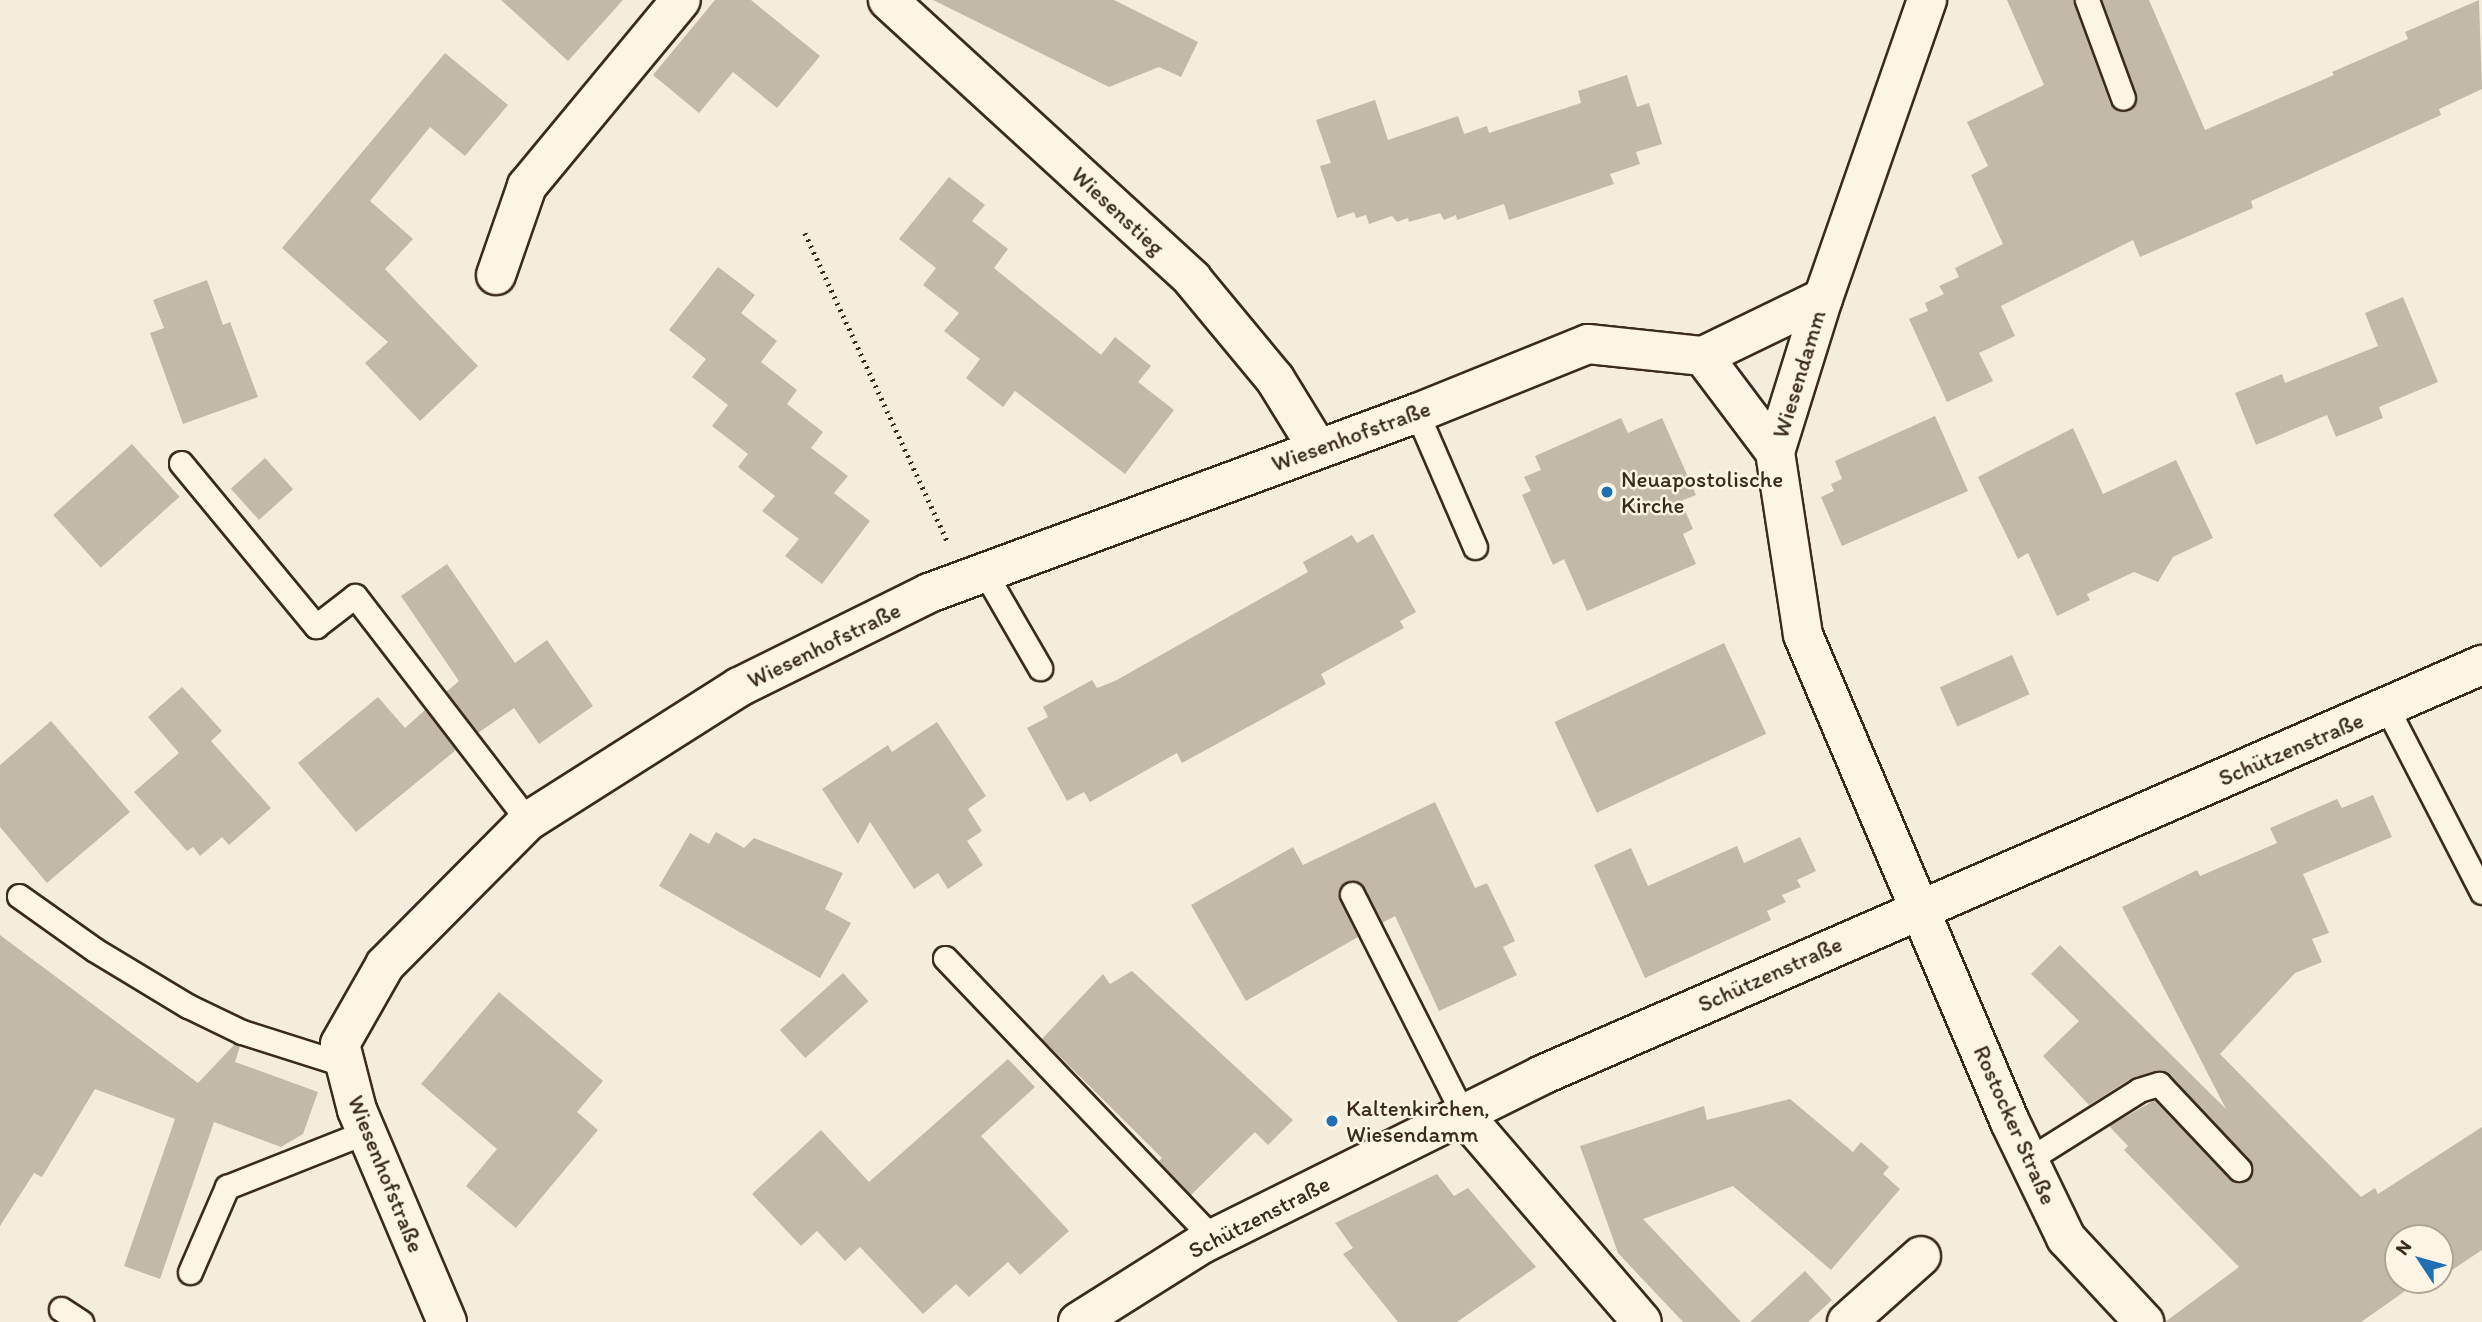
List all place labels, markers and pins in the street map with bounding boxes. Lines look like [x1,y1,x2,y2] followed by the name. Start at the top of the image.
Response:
[1621,465,1783,519] place label: Neuapostolische Kirche
[1599,484,1615,500] marker: Neuapostolische Kirche
[1346,1094,1490,1148] place label: Kaltenkirchen, Wiesendamm
[1324,1113,1340,1129] marker: Kaltenkirchen, Wiesendamm

